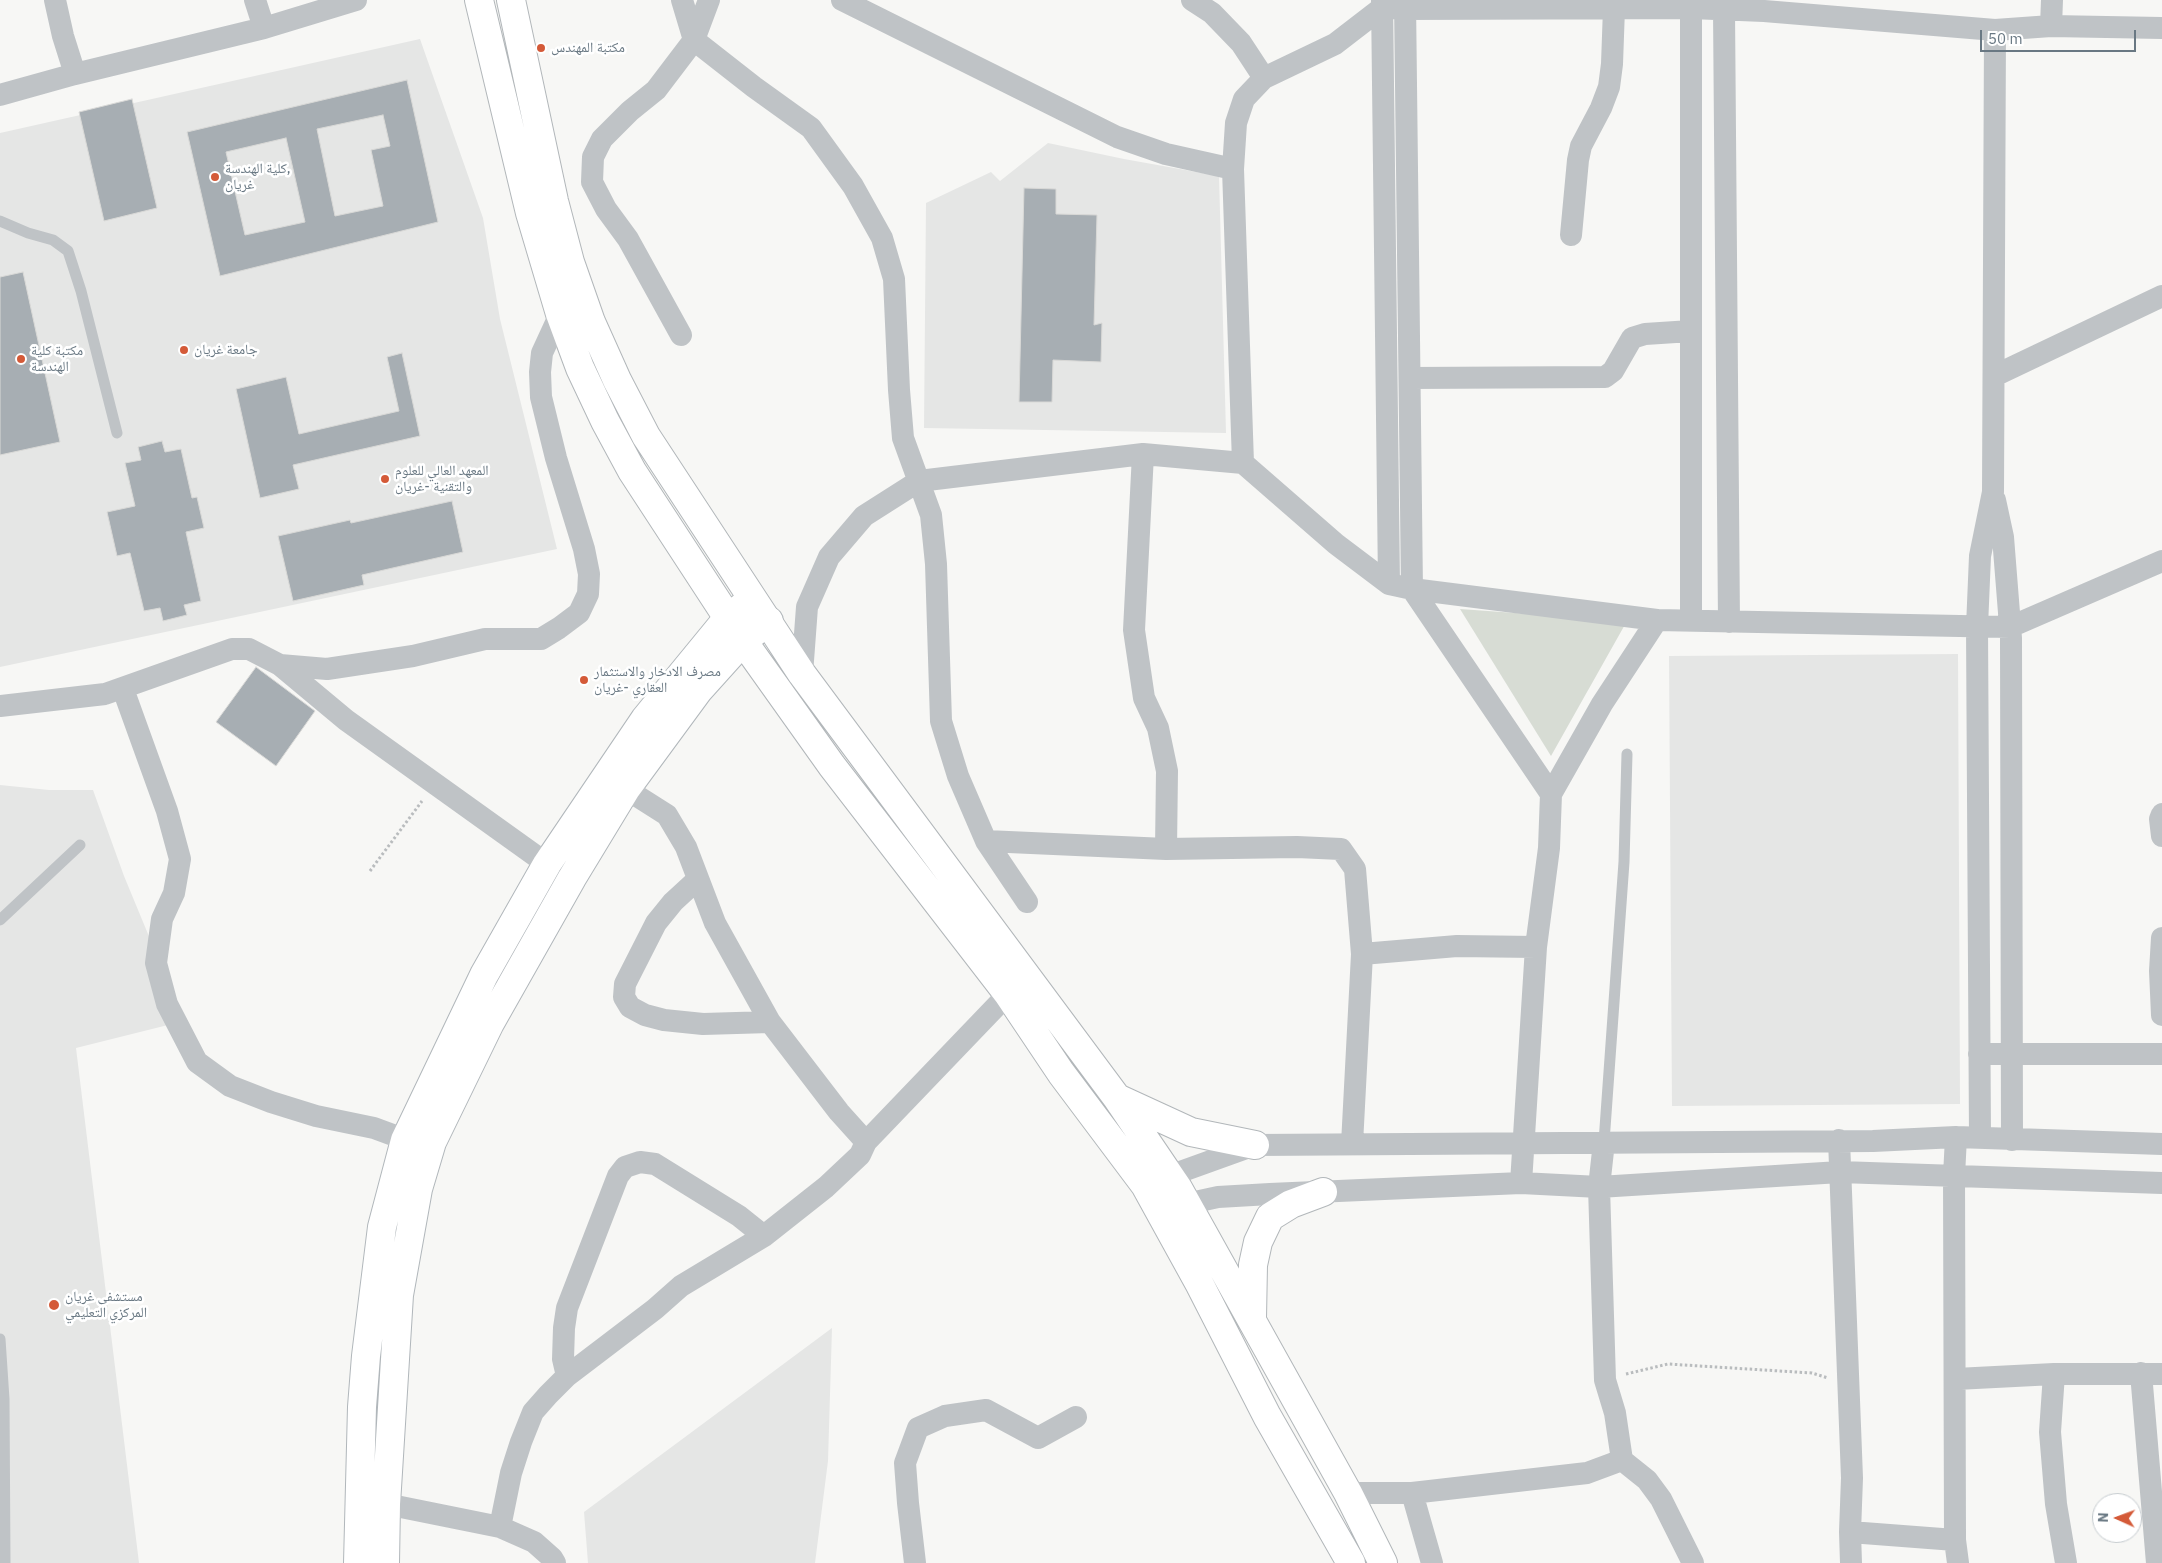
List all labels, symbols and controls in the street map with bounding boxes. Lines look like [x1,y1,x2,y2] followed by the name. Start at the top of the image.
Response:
[1982,20,2138,52] scale bar
[1988,29,2023,48] text: 50 m
[551,40,625,56] place label: مكتبة المهندس
[535,42,547,54] marker: مكتبة المهندس
[225,161,291,193] place label: كلية الهندسة, غريان
[209,171,221,183] marker: كلية الهندسة, غريان
[194,342,258,358] place label: جامعة غريان
[31,343,83,376] place label: مكتبة كلية الهندسة
[178,344,190,356] marker: جامعة غريان
[15,353,27,365] marker: مكتبة كلية الهندسة
[395,463,489,496] place label: المعهد العالي للعلوم والتقنية -غريان
[379,473,391,485] marker: المعهد العالي للعلوم والتقنية -غريان
[594,664,721,696] place label: مصرف الادخار والاستثمار العقاري -غريان
[578,674,590,686] marker: مصرف الادخار والاستثمار العقاري -غريان
[65,1289,147,1321] place label: مستشفى غريان المركزي التعليمي
[47,1298,61,1312] marker: مستشفى غريان المركزي التعليمي
[2092,1493,2142,1543] north arrow
[2094,1512,2112,1523] text: N

